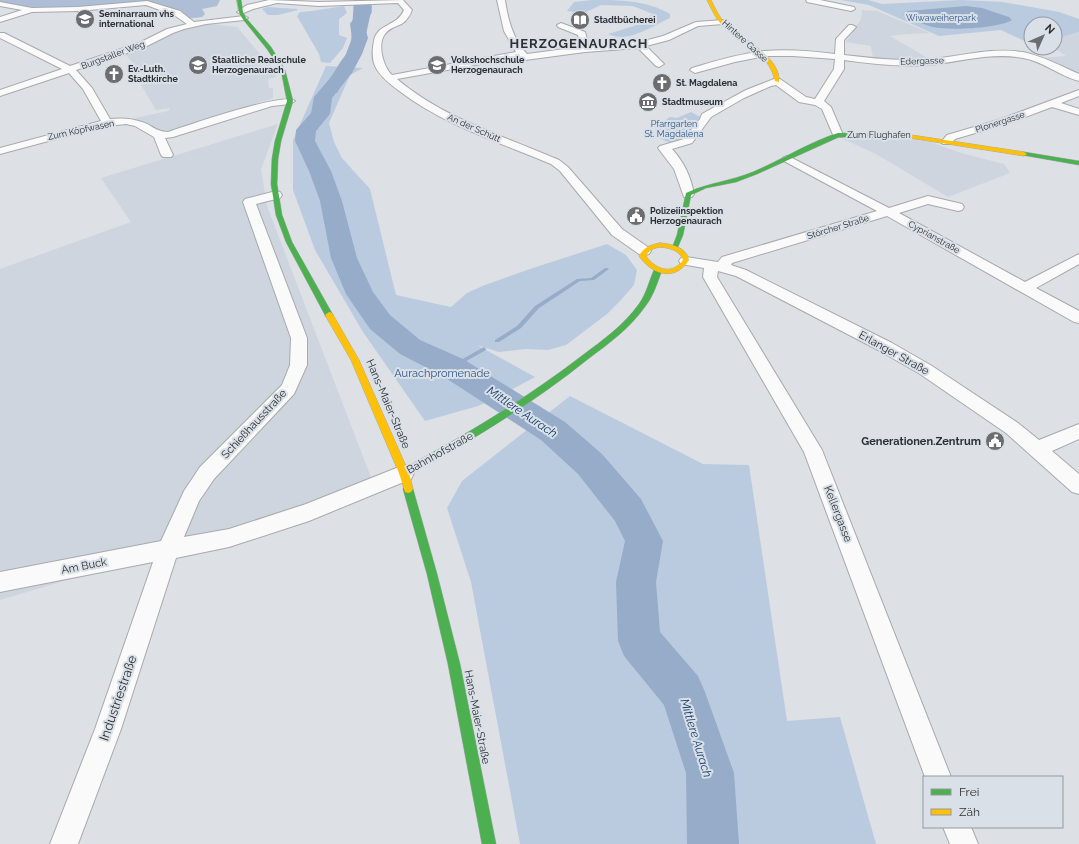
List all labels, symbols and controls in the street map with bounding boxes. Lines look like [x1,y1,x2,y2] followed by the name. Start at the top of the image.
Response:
[74,8,96,30] school or university icon: Seminarraum vhs international
[99,9,175,29] place label: Seminarraum vhs international
[569,9,591,31] library icon: Stadtbücherei
[906,13,976,23] park label: Wiwaweiherpark
[594,15,656,25] place label: Stadtbücherei
[1023,16,1063,56] north arrow
[720,18,770,65] street label: Hintere Gasse
[1042,22,1057,37] text: N
[510,36,648,51] district label: HERZOGENAURACH
[80,39,146,71] street label: Burgstaller Weg
[187,54,209,76] school or university icon: Staatliche Realschule Herzogenaurach
[426,54,448,76] school or university icon: Volkshochschule Herzogenaurach
[212,55,306,75] place label: Staatliche Realschule Herzogenaurach
[451,55,525,75] place label: Volkshochschule Herzogenaurach
[900,55,945,67] street label: Edergasse
[103,63,125,85] church icon: Ev.-Luth. Stadtkirche
[128,64,179,84] place label: Ev.-Luth. Stadtkirche
[651,72,673,94] church icon: St. Magdalena
[676,78,737,88] place label: St. Magdalena
[637,91,659,113] museum icon: Stadtmuseum
[662,97,723,107] place label: Stadtmuseum
[974,109,1027,135] street label: Plonergasse
[446,112,502,144] street label: An der Schütt
[47,118,115,142] street label: Zum Köpfwasen
[644,119,704,139] park label: Pfarrgarten St. Magdalena
[847,130,911,140] street label: Zum Flughafen
[625,205,647,227] public building icon: Polizeiinspektion Herzogenaurach
[650,206,723,226] place label: Polizeiinspektion Herzogenaurach
[806,213,871,241] street label: Störcher Straße
[906,219,962,256] street label: Cyprianstraße
[857,328,932,378] street label: Erlanger Straße
[363,357,413,451] street label: Hans-Maier-Straße
[394,367,490,380] park label: Aurachpromenade
[484,383,560,441] water label: Mittlere Aurach
[219,386,290,461] street label: Schießhausstraße
[404,429,476,477] street label: Bahnhofstraße
[984,430,1006,452] public building icon: Generationen.Zentrum
[861,435,981,448] place label: Generationen.Zentrum
[821,484,855,544] street label: Kellergasse
[60,555,108,577] street label: Am Buck
[96,653,140,743] street label: Industriestraße
[461,669,493,766] street label: Hans-Maier-Straße
[677,697,715,779] water label: Mittlere Aurach
[923,776,1063,828] legend
[959,785,979,799] text: Frei
[959,805,980,819] text: Zäh

